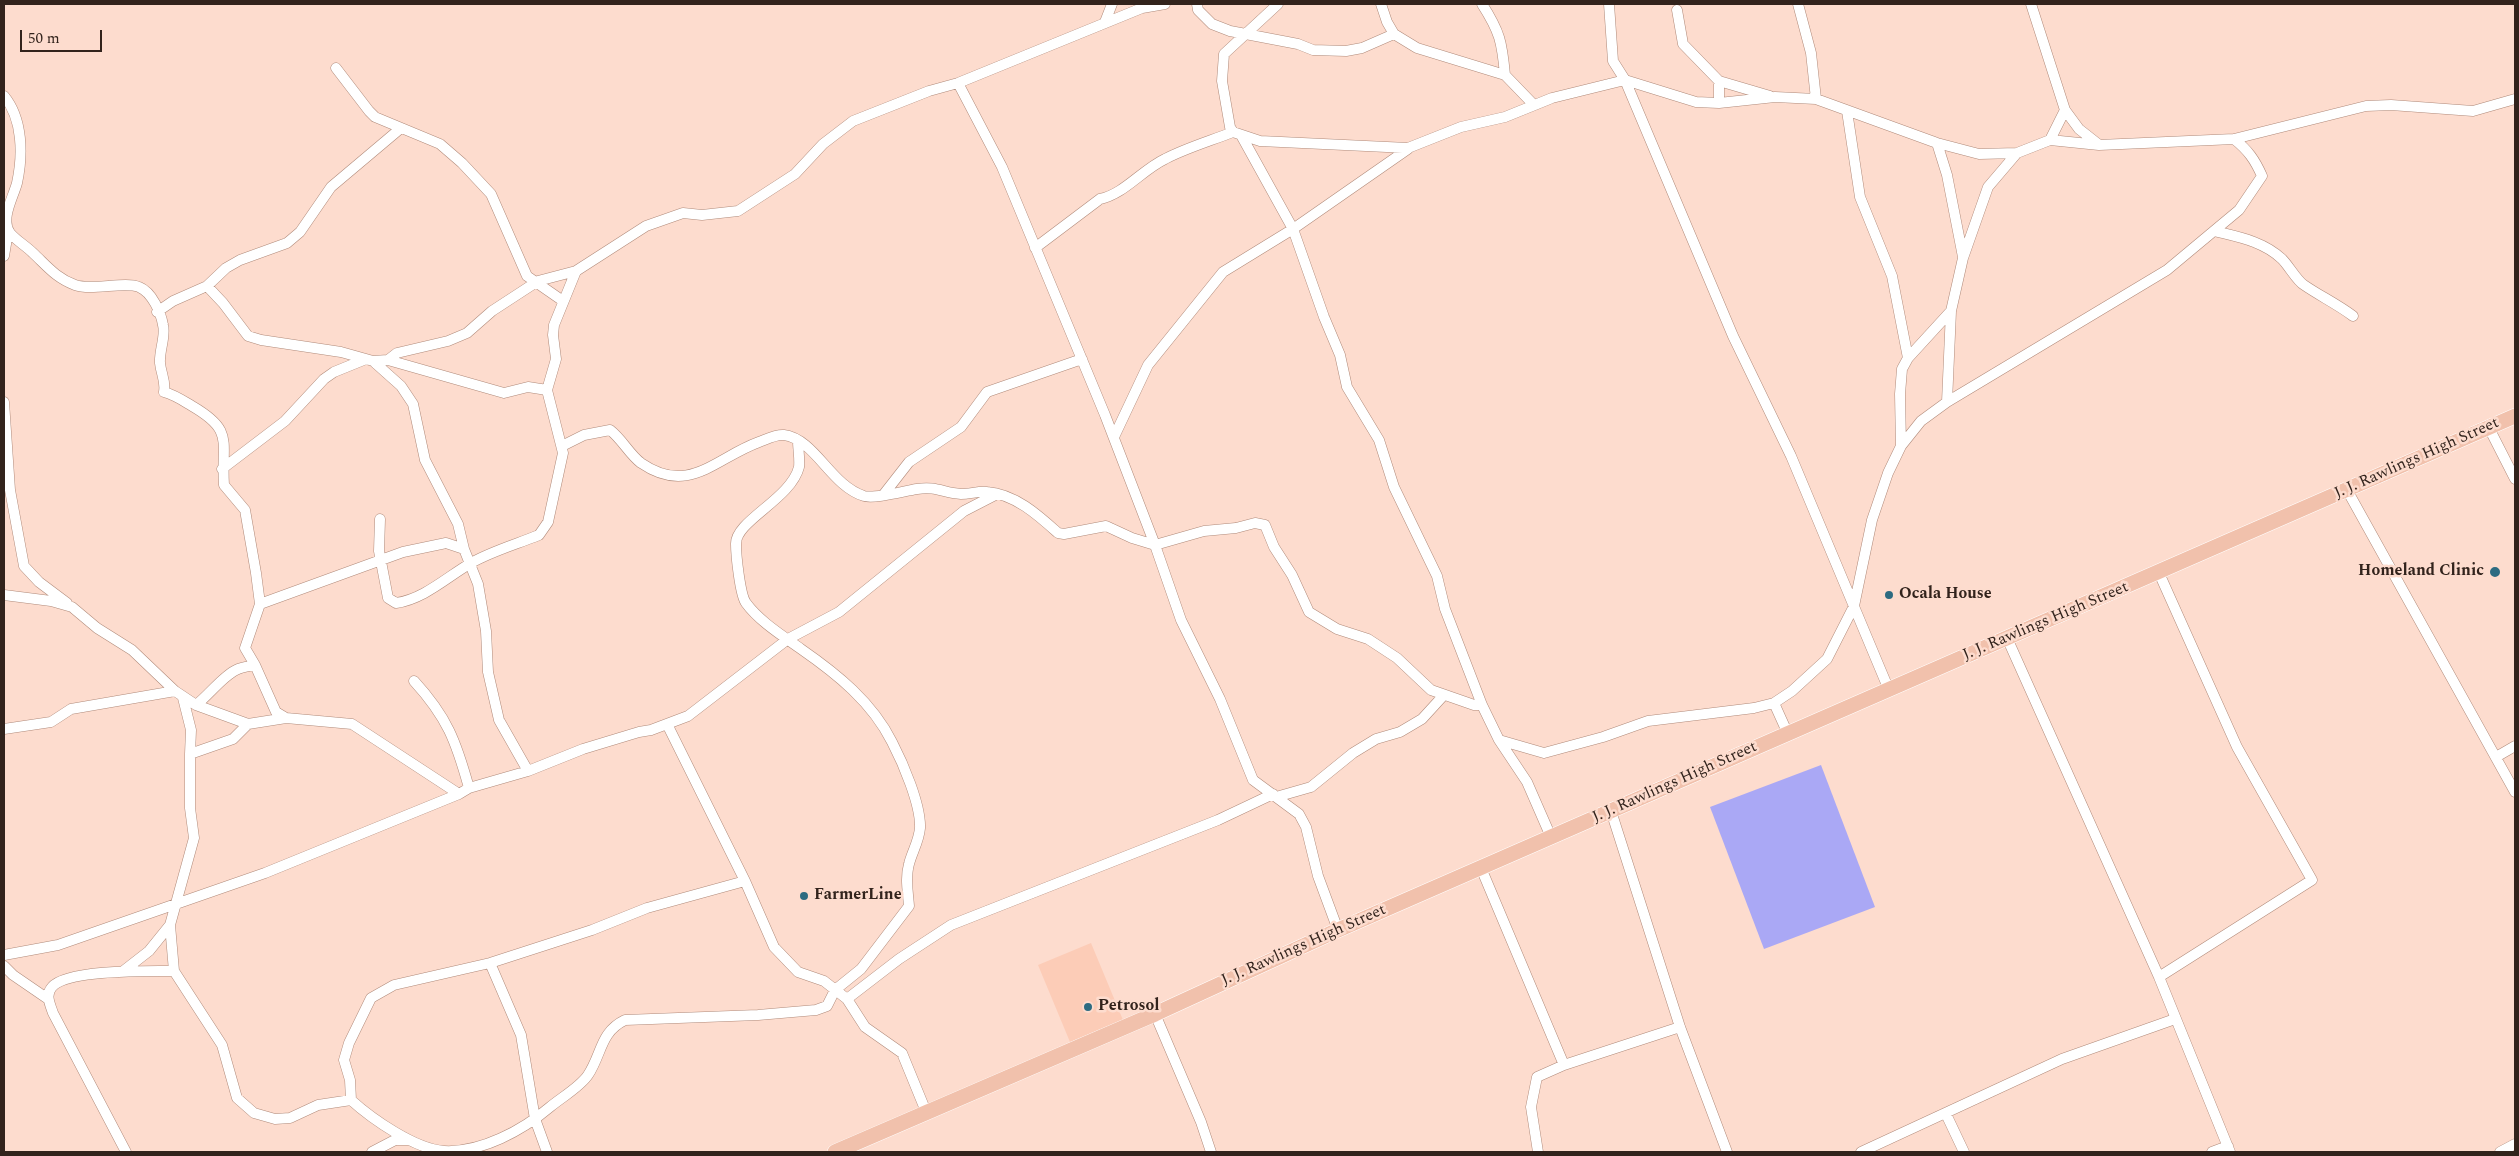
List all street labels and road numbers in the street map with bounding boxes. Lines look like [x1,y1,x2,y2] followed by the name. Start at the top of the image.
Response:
[2332,414,2502,504] street label: J. J. Rawlings High Street
[1960,578,2132,666] street label: J. J. Rawlings High Street
[1590,738,1760,828] street label: J. J. Rawlings High Street
[1219,901,1389,991] street label: J. J. Rawlings High Street

